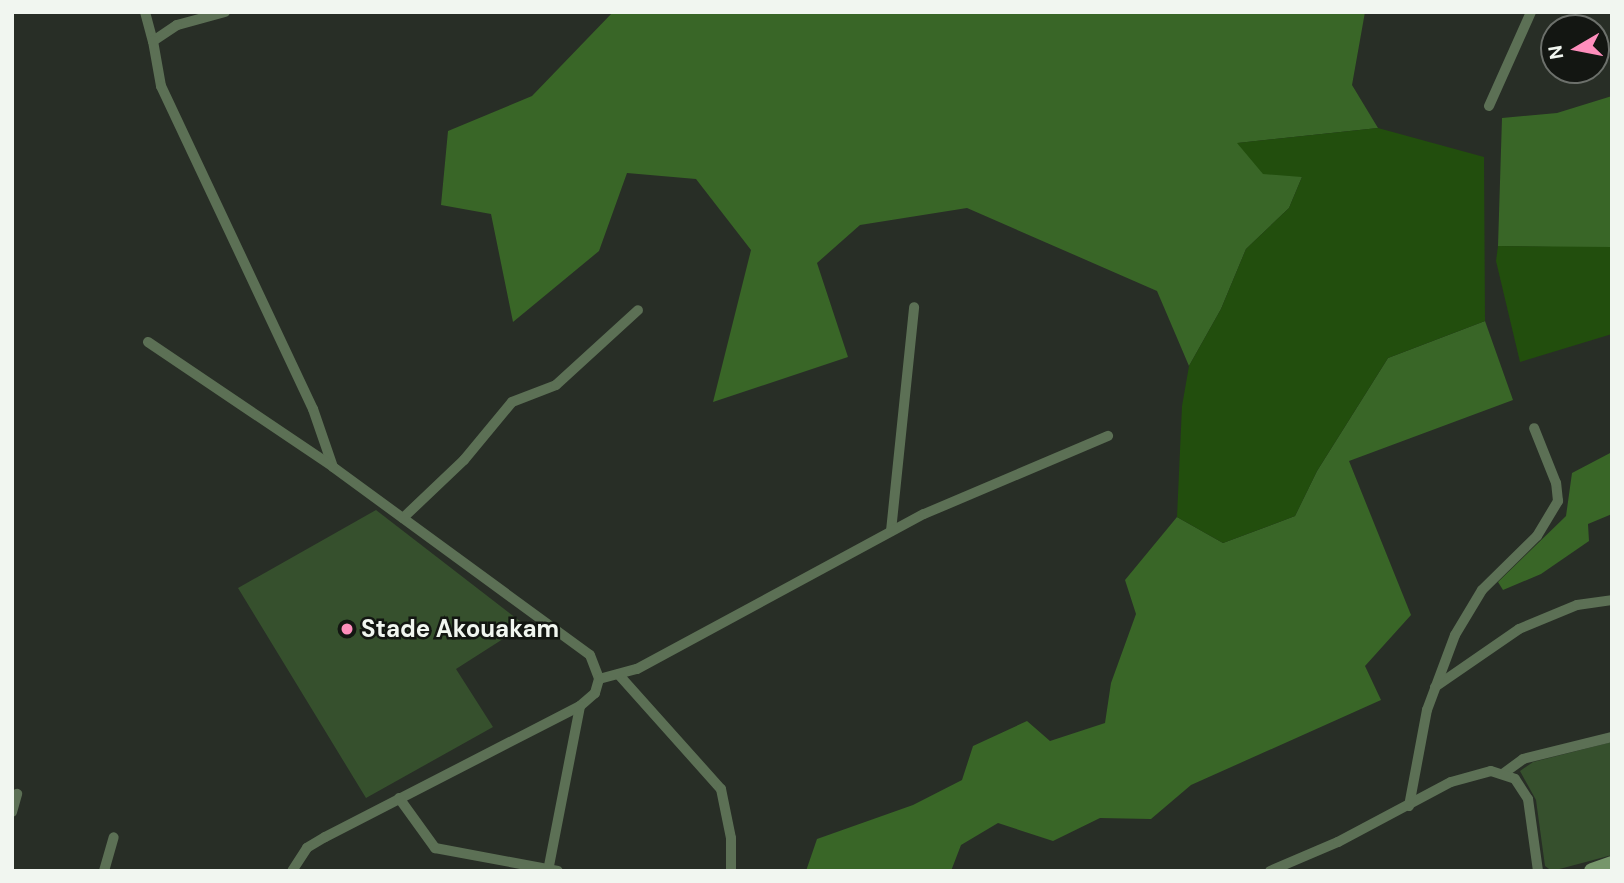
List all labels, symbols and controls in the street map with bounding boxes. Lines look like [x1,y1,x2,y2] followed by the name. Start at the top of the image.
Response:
[1540,14,1610,84] north arrow
[1542,43,1569,61] text: N
[361,615,559,643] place label: Stade Akouakam
[339,621,355,637] marker: Stade Akouakam

